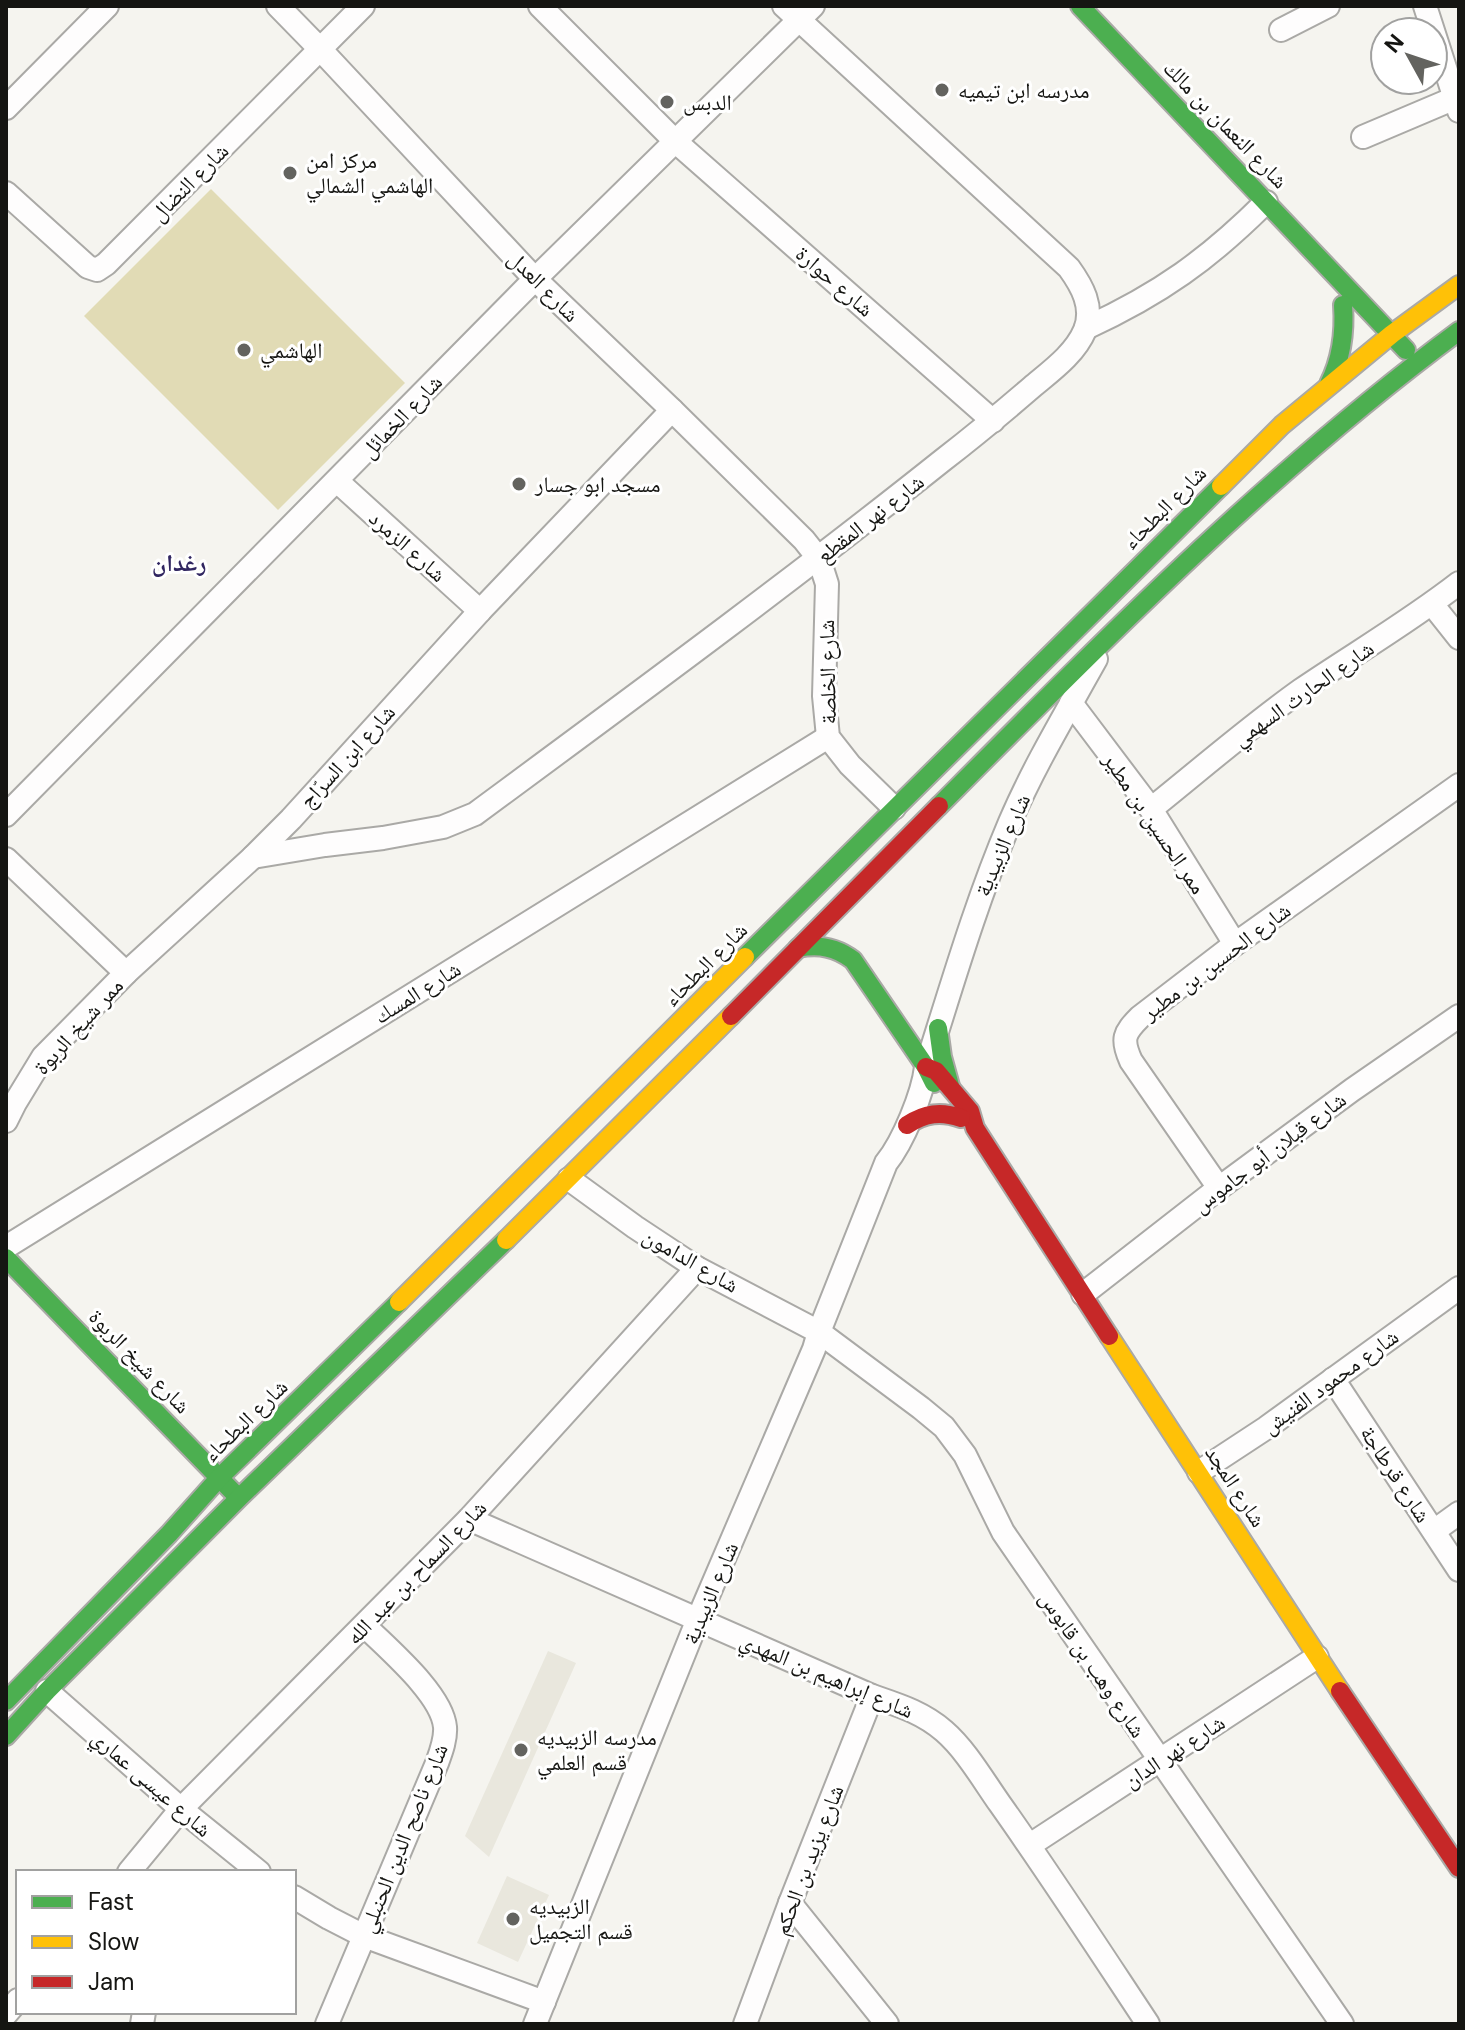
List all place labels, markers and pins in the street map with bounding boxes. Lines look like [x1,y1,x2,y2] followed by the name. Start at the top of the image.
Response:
[958,76,1090,105] place label: مدرسه ابن تيميه
[933,81,951,99] marker: مدرسه ابن تيميه
[683,88,732,117] place label: الدبس
[658,93,676,111] marker: الدبس
[306,146,433,203] place label: مركز امن الهاشمي الشمالي
[281,164,299,182] marker: مركز امن الهاشمي الشمالي
[260,336,323,368] place label: الهاشمي
[235,341,253,359] marker: الهاشمي
[534,470,661,499] place label: مسجد ابو جسار
[510,475,528,493] marker: مسجد ابو جسار
[537,1723,657,1780] place label: مدرسه الزبيديه قسم العلمي
[512,1741,530,1759] marker: مدرسه الزبيديه قسم العلمي
[529,1892,633,1946] place label: الزبيديه قسم التجميل
[504,1910,522,1928] marker: الزبيديه قسم التجميل

